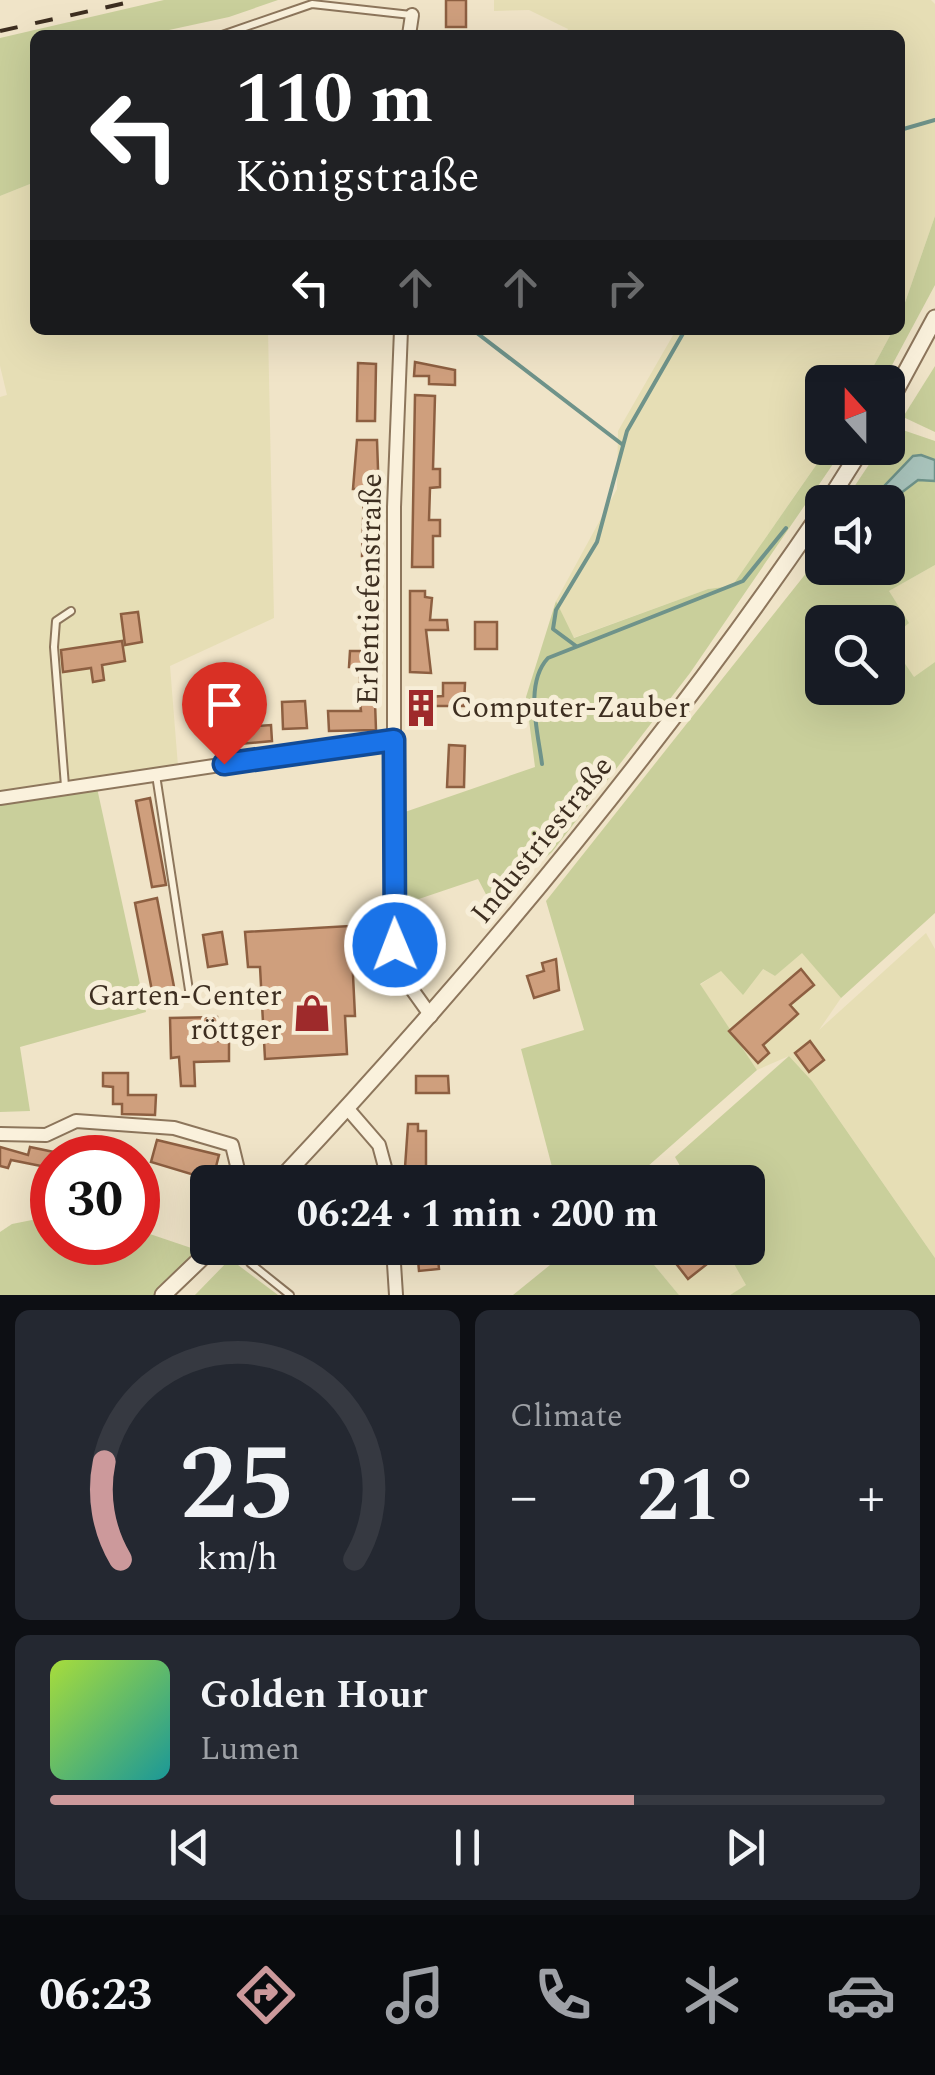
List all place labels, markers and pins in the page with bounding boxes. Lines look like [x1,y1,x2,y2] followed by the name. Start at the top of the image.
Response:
[182,662,267,765] pin
[451,685,690,731] place label: Computer-Zauber
[400,687,442,729] building icon: Computer-Zauber
[88,973,282,1053] place label: Garten-Center röttger
[291,992,333,1034] shop icon: Garten-Center röttger

